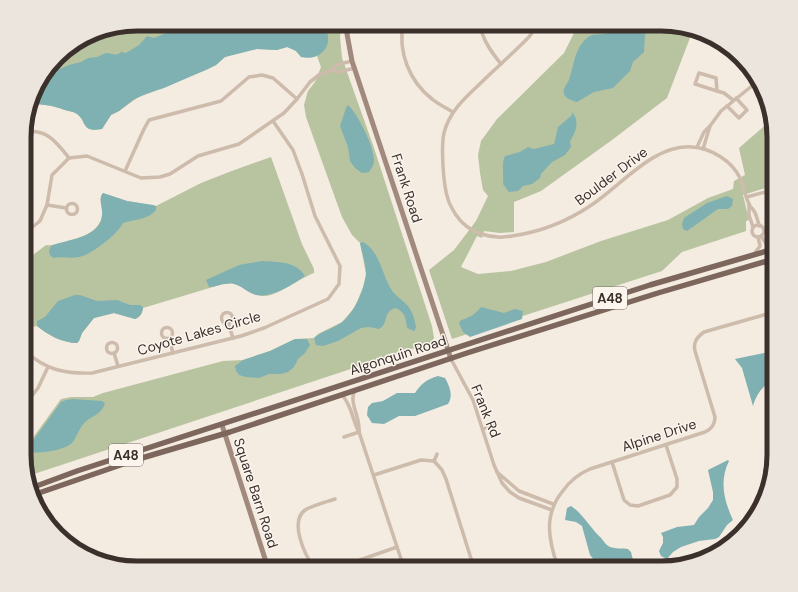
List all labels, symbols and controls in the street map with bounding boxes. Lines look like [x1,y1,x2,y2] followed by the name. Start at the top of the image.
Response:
[571,143,651,209] street label: Boulder Drive
[387,151,427,225] street label: Frank Road
[593,287,627,309] road number: A48
[135,307,263,359] street label: Coyote Lakes Circle
[347,331,449,379] street label: Algonquin Road
[467,382,505,440] street label: Frank Rd
[619,414,699,456] street label: Alpine Drive
[230,436,282,550] street label: Square Barn Road
[109,444,143,466] road number: A48

